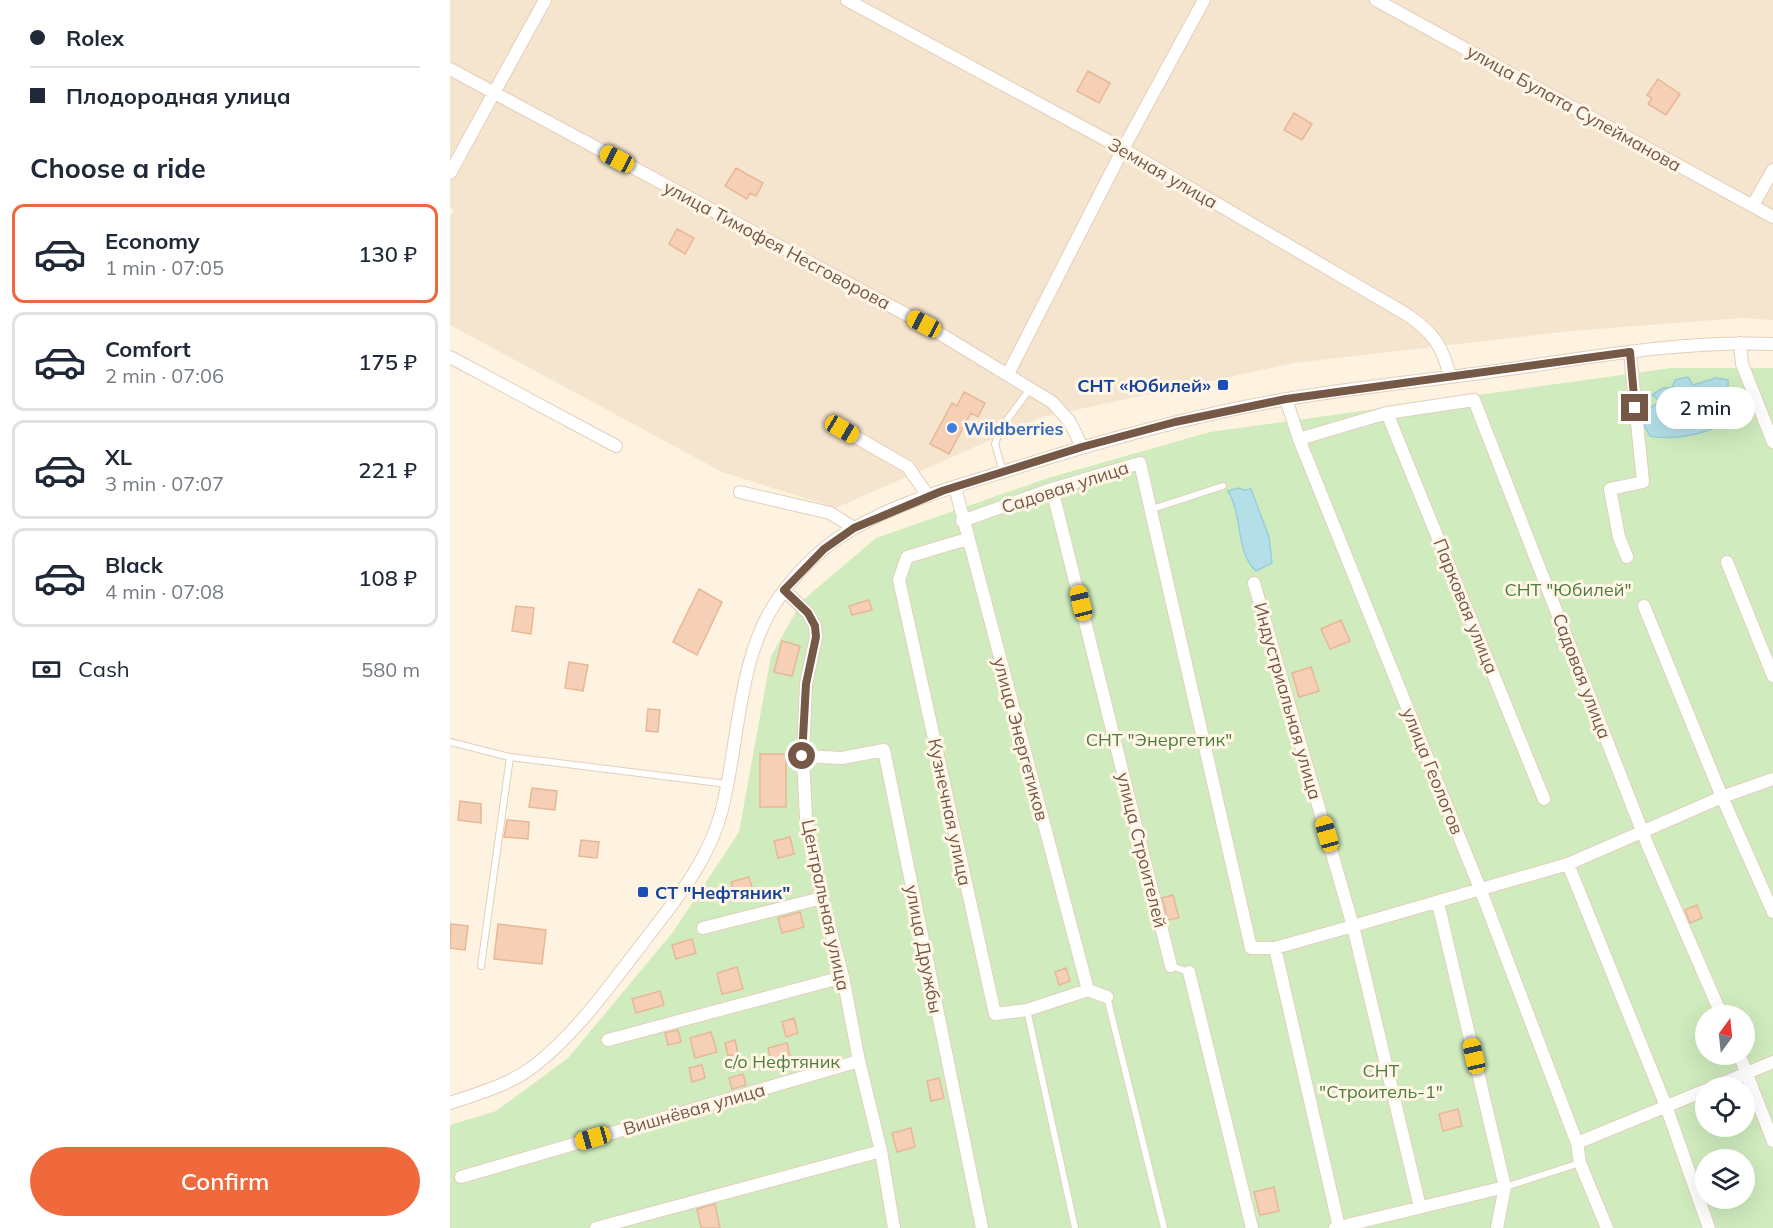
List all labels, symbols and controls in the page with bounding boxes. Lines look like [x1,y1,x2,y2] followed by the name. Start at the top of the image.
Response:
[66,24,124,52] text: Rolex
[1463,39,1685,177] street label: улица Булата Сулейманова
[66,82,291,110] text: Плодородная улица
[1104,132,1222,214] street label: Земная улица
[597,143,637,175] car
[30,151,206,185] text: Choose a ride
[660,175,894,315] street label: улица Тимофея Несговорова
[33,227,87,281] icon: car
[105,227,200,255] text: Economy
[358,240,417,268] text: 130 ₽
[105,255,224,280] text: 1 min · 07:05
[904,308,944,340] car
[33,335,87,389] icon: car
[105,335,191,363] text: Comfort
[358,348,417,376] text: 175 ₽
[105,363,224,388] text: 2 min · 07:06
[1077,374,1211,397] place label: СНТ «Юбилей»
[1216,378,1230,392] marker: СНТ «Юбилей»
[1656,387,1755,429] callout: 2 min
[1621,394,1648,421] route end
[1680,395,1731,420] text: 2 min
[822,412,862,446] car
[964,417,1064,440] place label: Wildberries
[945,421,959,435] marker: Wildberries
[33,443,87,497] icon: car
[105,443,132,471] text: XL
[358,456,417,484] text: 221 ₽
[998,456,1132,518] street label: Садовая улица
[105,471,224,496] text: 3 min · 07:07
[1428,535,1504,677] street label: Парковая улица
[33,551,87,605] icon: car
[105,551,163,579] text: Black
[358,564,417,592] text: 108 ₽
[1505,578,1631,601] park label: СНТ "Юбилей"
[105,579,224,604] text: 4 min · 07:08
[1068,583,1094,623] car
[1249,600,1327,802] street label: Индустриальная улица
[1548,610,1616,742] street label: Садовая улица
[30,653,63,686] icon: cash
[78,655,130,683] text: Cash
[988,655,1054,823] street label: улица Энергетиков
[361,657,420,682] text: 580 m
[1397,704,1469,838] street label: улица Геологов
[1086,728,1232,751] park label: СНТ "Энергетик"
[923,736,977,888] street label: Кузнечная улица
[788,742,815,769] route start
[1112,770,1172,930] street label: улица Строителей
[1313,814,1341,854] car
[797,817,855,993] street label: Центральная улица
[655,881,790,904] place label: СТ "Нефтяник"
[900,883,948,1015] street label: улица Дружбы
[636,885,650,899] marker: СТ "Нефтяник"
[1695,1005,1755,1065] north arrow
[1695,1005,1755,1209] map controls
[1461,1036,1487,1076] car
[724,1050,840,1073] park label: с/о Нефтяник
[1319,1059,1443,1103] park label: СНТ "Строитель-1"
[1695,1077,1755,1137] button: locate
[620,1078,768,1140] street label: Вишнёвая улица
[573,1124,613,1152] car
[30,1147,420,1216] button: Confirm
[1695,1149,1755,1209] button: layers

